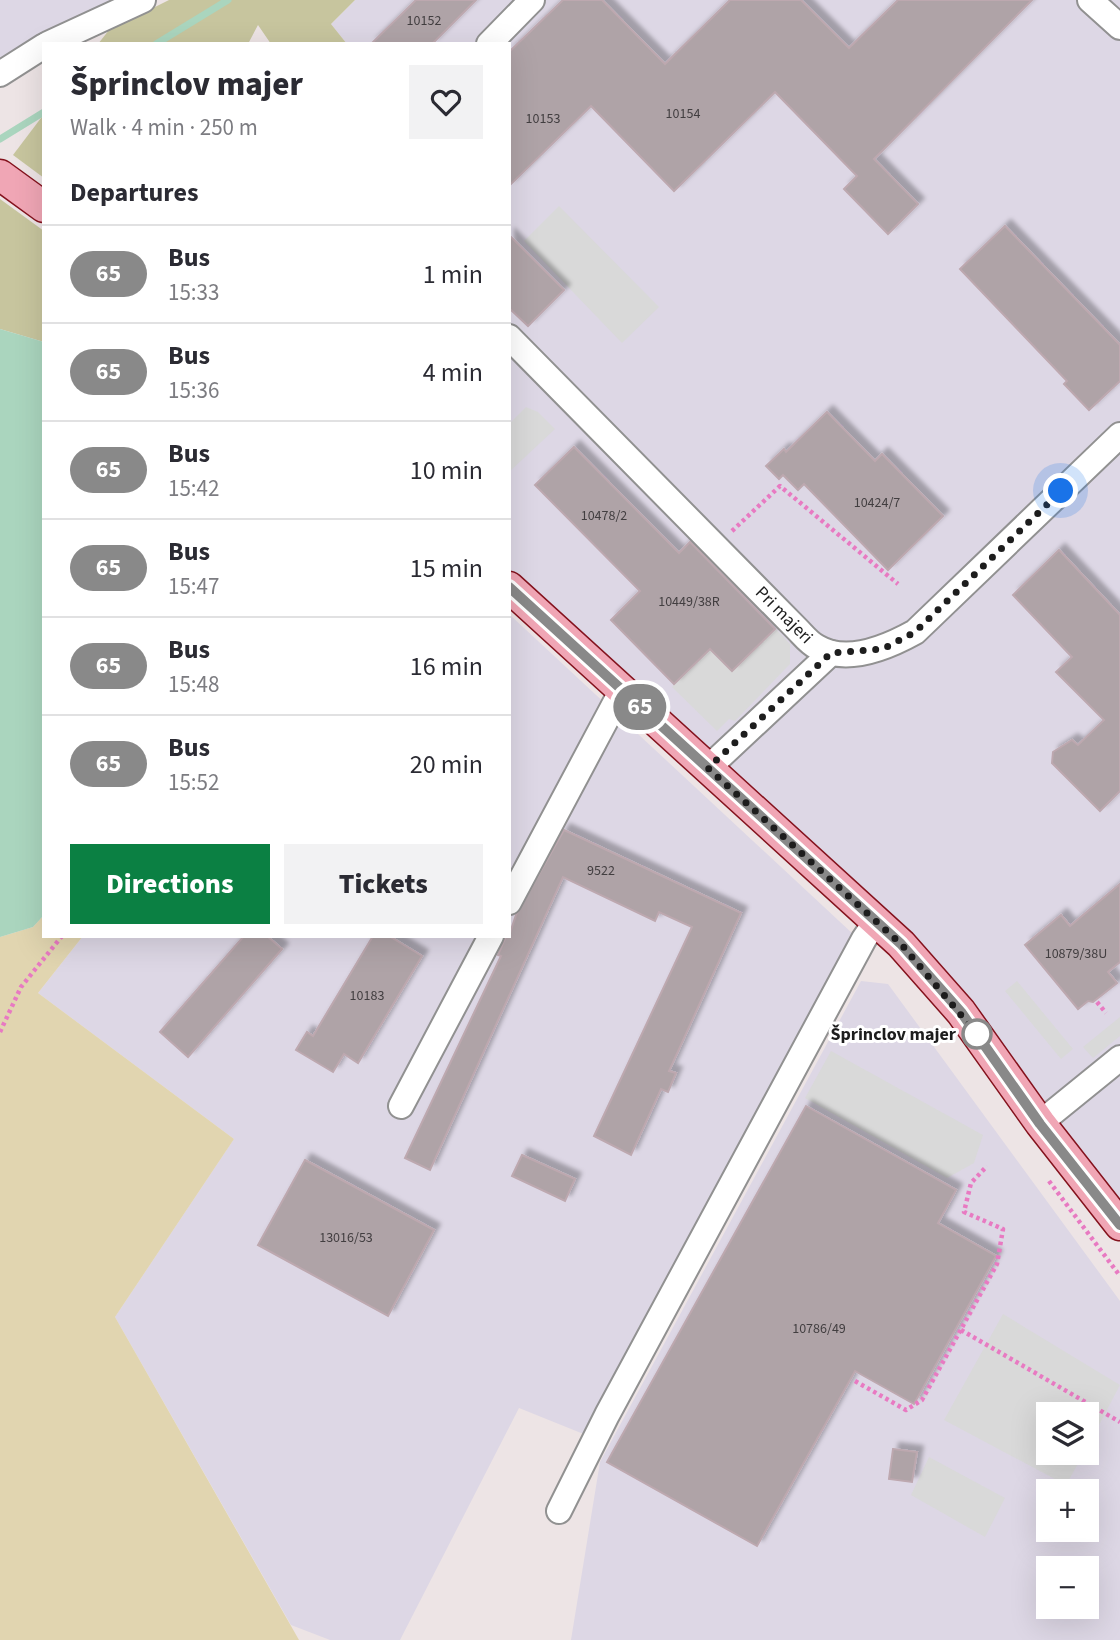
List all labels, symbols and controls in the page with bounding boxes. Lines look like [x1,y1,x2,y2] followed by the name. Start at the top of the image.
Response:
[407,11,441,31] house number: 10152
[70,61,303,108] text: Šprinclov majer
[409,65,483,139] button: heart
[666,104,700,124] house number: 10154
[526,109,560,129] house number: 10153
[70,111,258,144] text: Walk · 4 min · 250 m
[70,174,198,211] text: Departures
[168,239,210,276] text: Bus
[96,256,121,291] text: 65
[423,256,483,293] text: 1 min
[168,276,219,309] text: 15:33
[168,337,210,374] text: Bus
[96,354,121,389] text: 65
[423,354,483,391] text: 4 min
[168,374,219,407] text: 15:36
[168,435,210,472] text: Bus
[96,452,121,487] text: 65
[410,452,483,489] text: 10 min
[168,472,219,505] text: 15:42
[1043,473,1078,508] your location
[854,493,900,513] house number: 10424/7
[581,506,627,526] house number: 10478/2
[168,533,210,570] text: Bus
[96,550,121,585] text: 65
[410,550,483,587] text: 15 min
[168,570,219,603] text: 15:47
[750,581,818,649] street label: Pri majeri
[658,592,720,612] house number: 10449/38R
[168,631,210,668] text: Bus
[96,648,121,683] text: 65
[410,648,483,685] text: 16 min
[168,668,219,701] text: 15:48
[608,684,672,730] line badge: 65
[627,689,653,724] text: 65
[168,729,210,766] text: Bus
[96,746,121,781] text: 65
[410,746,483,783] text: 20 min
[168,766,219,799] text: 15:52
[70,844,270,924] button: Directions
[284,844,483,924] button: Tickets
[587,861,615,881] house number: 9522
[1045,944,1107,964] house number: 10879/38U
[350,986,384,1006] house number: 10183
[962,1019,992,1049] marker: Šprinclov majer
[830,1022,957,1047] place label: Šprinclov majer
[319,1228,373,1248] house number: 13016/53
[792,1319,846,1339] house number: 10786/49
[1036,1402,1099,1619] map controls
[1036,1402,1099,1465] button: layers
[1036,1479,1099,1542] button: +
[1036,1556,1099,1619] button: −

